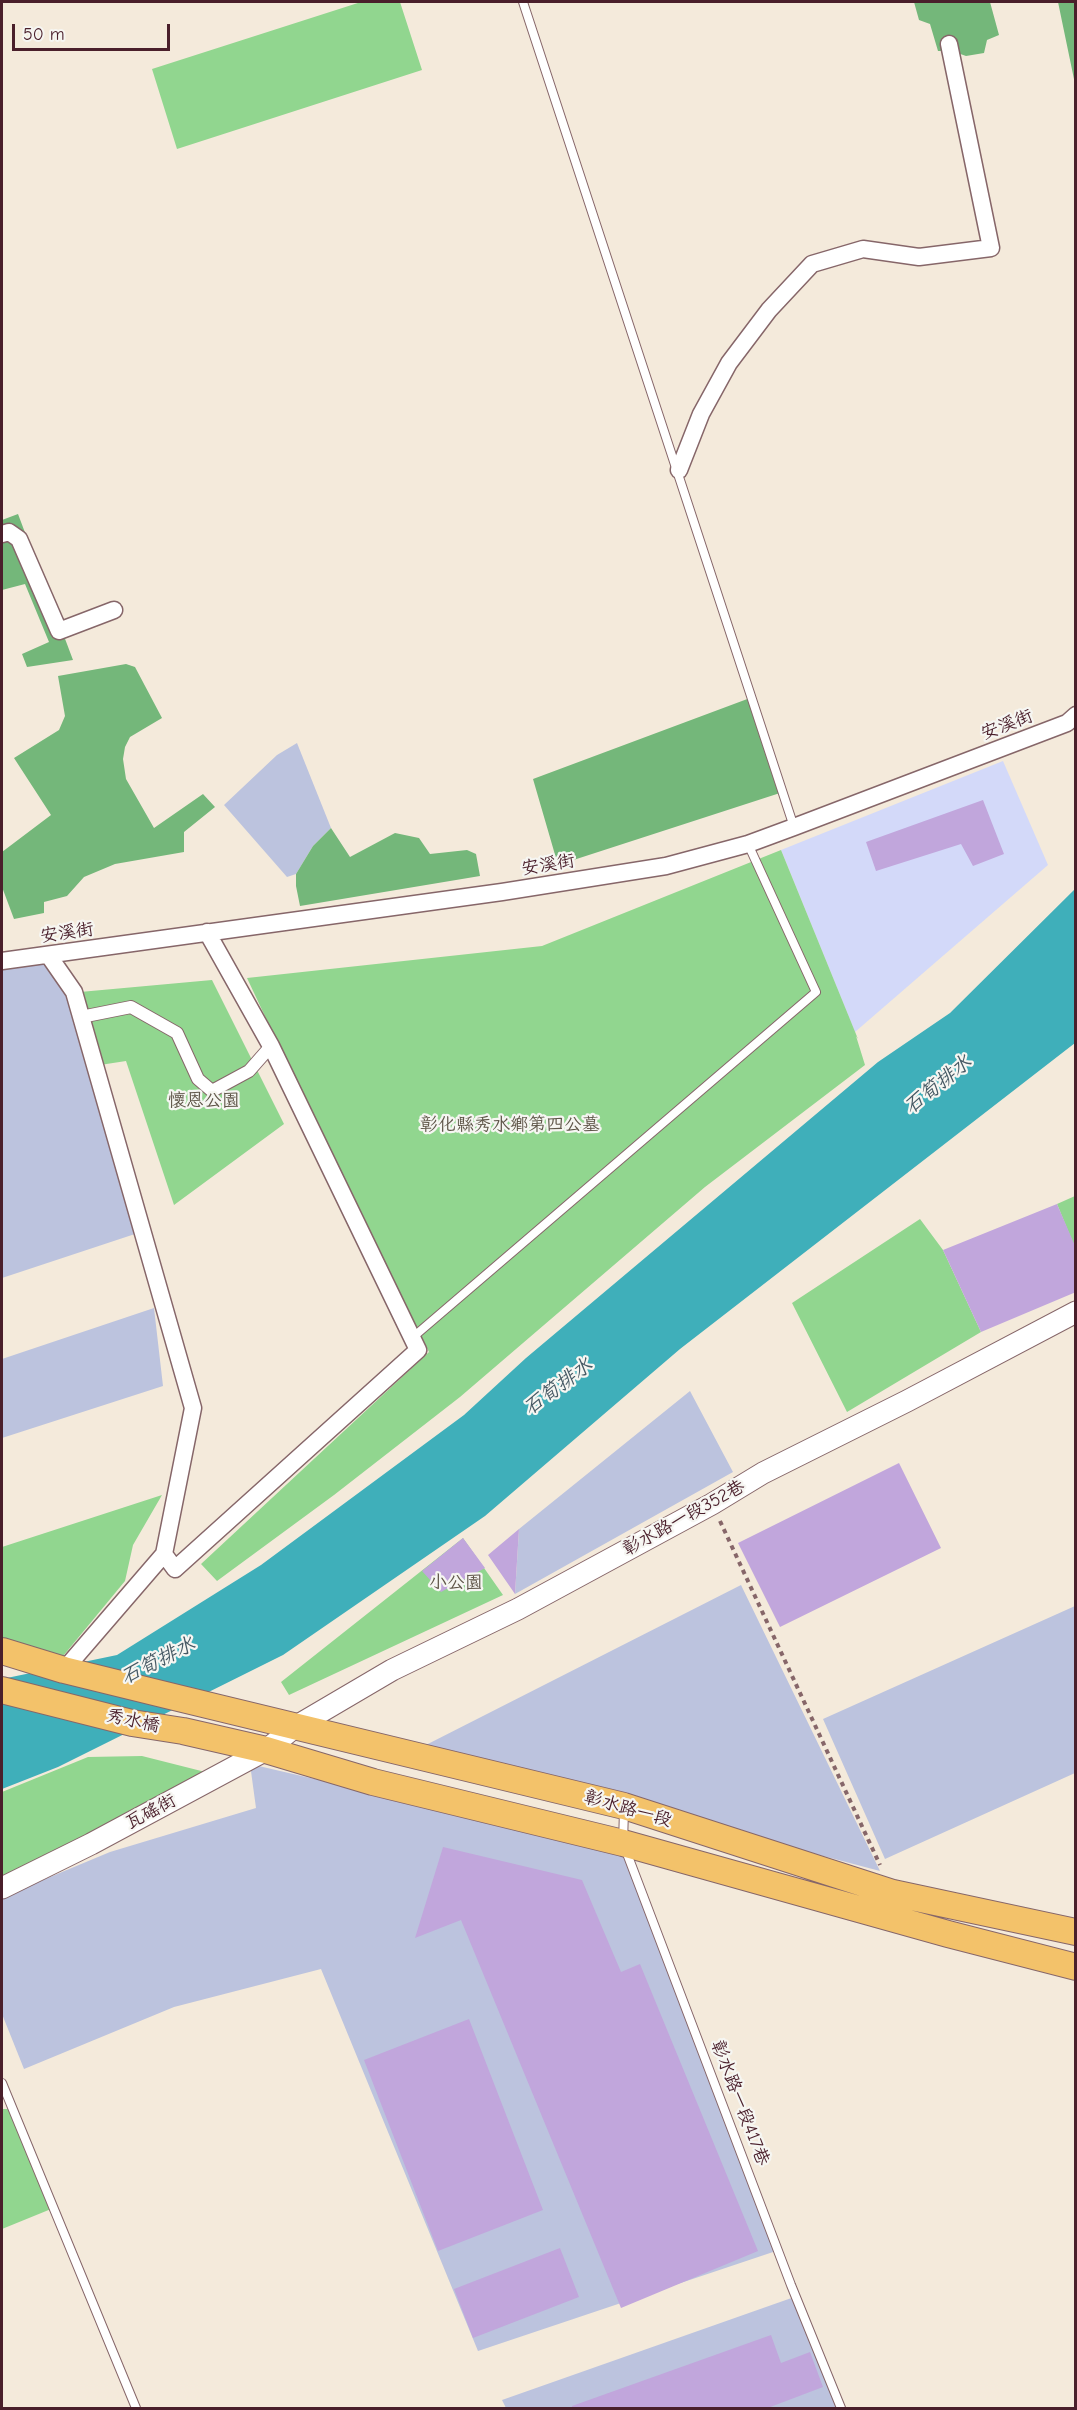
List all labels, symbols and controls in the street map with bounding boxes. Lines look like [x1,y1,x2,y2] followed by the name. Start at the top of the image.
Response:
[15,12,172,50] scale bar
[23,24,65,45] text: 50 m
[978,705,1036,745] street label: 安溪街
[520,850,576,880] street label: 安溪街
[39,919,95,947] street label: 安溪街
[899,1051,977,1119] water label: 石筍排水
[168,1090,240,1112] park label: 懷恩公園
[420,1114,600,1136] park label: 彰化縣秀水鄉第四公墓
[519,1353,597,1421] water label: 石筍排水
[619,1476,749,1560] street label: 彰水路一段352巷
[429,1572,483,1594] park label: 小公園
[117,1632,199,1690] water label: 石筍排水
[104,1705,162,1737] street label: 秀水橋
[582,1786,674,1832] street label: 彰水路一段
[122,1790,180,1834] street label: 瓦磘街
[706,2037,774,2169] street label: 彰水路一段417巷

